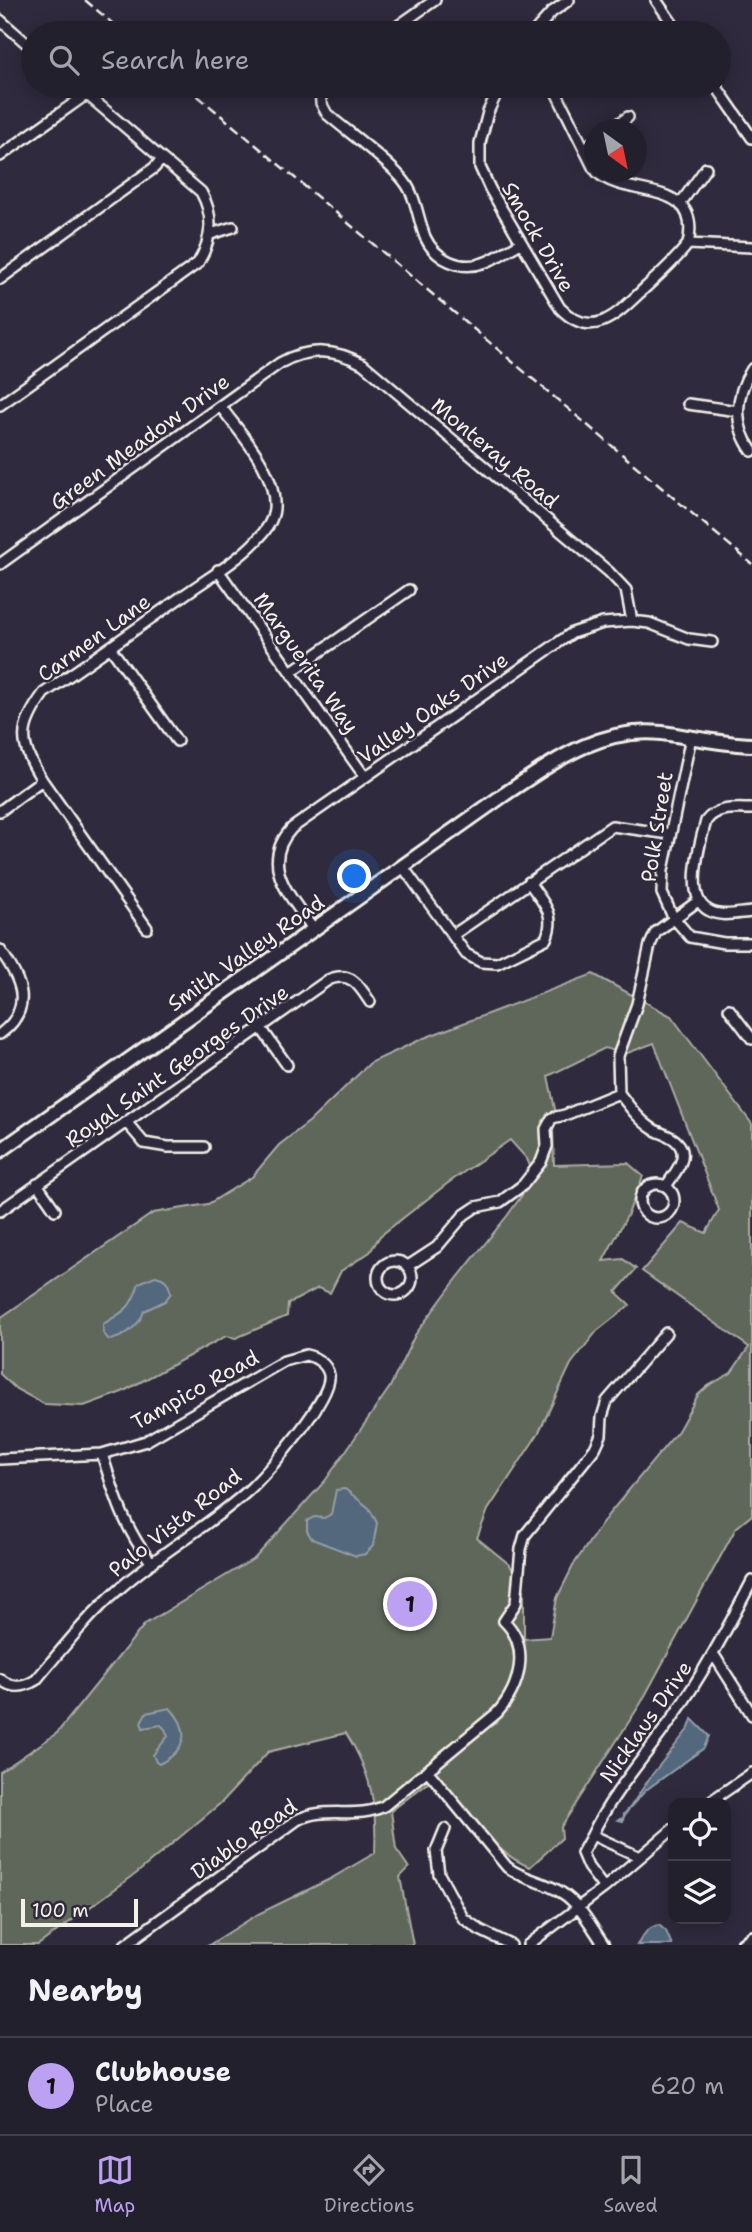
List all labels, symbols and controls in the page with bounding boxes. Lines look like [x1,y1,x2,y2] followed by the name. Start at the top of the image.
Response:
[21,21,731,98] search box
[45,41,83,79] icon: search
[101,42,250,77] text: Search here
[584,119,647,182] north arrow
[495,177,581,297] street label: Smock Drive
[45,367,235,517] street label: Green Meadow Drive
[425,391,565,515] street label: Monteray Road
[32,587,156,689] street label: Carmen Lane
[247,587,365,739] street label: Marguerita Way
[352,646,514,770] street label: Valley Oaks Drive
[634,770,680,884] street label: Polk Street
[337,859,371,893] your location
[162,888,330,1018] street label: Smith Valley Road
[60,978,294,1154] street label: Royal Saint Georges Drive
[126,1343,264,1437] street label: Tampico Road
[103,1462,247,1584] street label: Palo Vista Road
[387,1578,433,1630] pin: 1
[593,1655,699,1789] street label: Nicklaus Drive
[185,1792,303,1886] street label: Diablo Road
[668,1798,731,1924] map controls
[668,1798,731,1861] button: locate
[668,1861,731,1924] button: layers
[21,1896,138,1928] scale bar
[32,1898,89,1923] text: 100 m
[28,1970,143,2011] text: Nearby
[95,2054,231,2089] text: Clubhouse
[46,2071,56,2101] text: 1
[650,2071,724,2101] text: 620 m
[95,2089,154,2119] text: Place
[94,2151,135,2218] tab: Map
[324,2151,415,2218] tab: Directions
[604,2151,658,2218] tab: Saved

